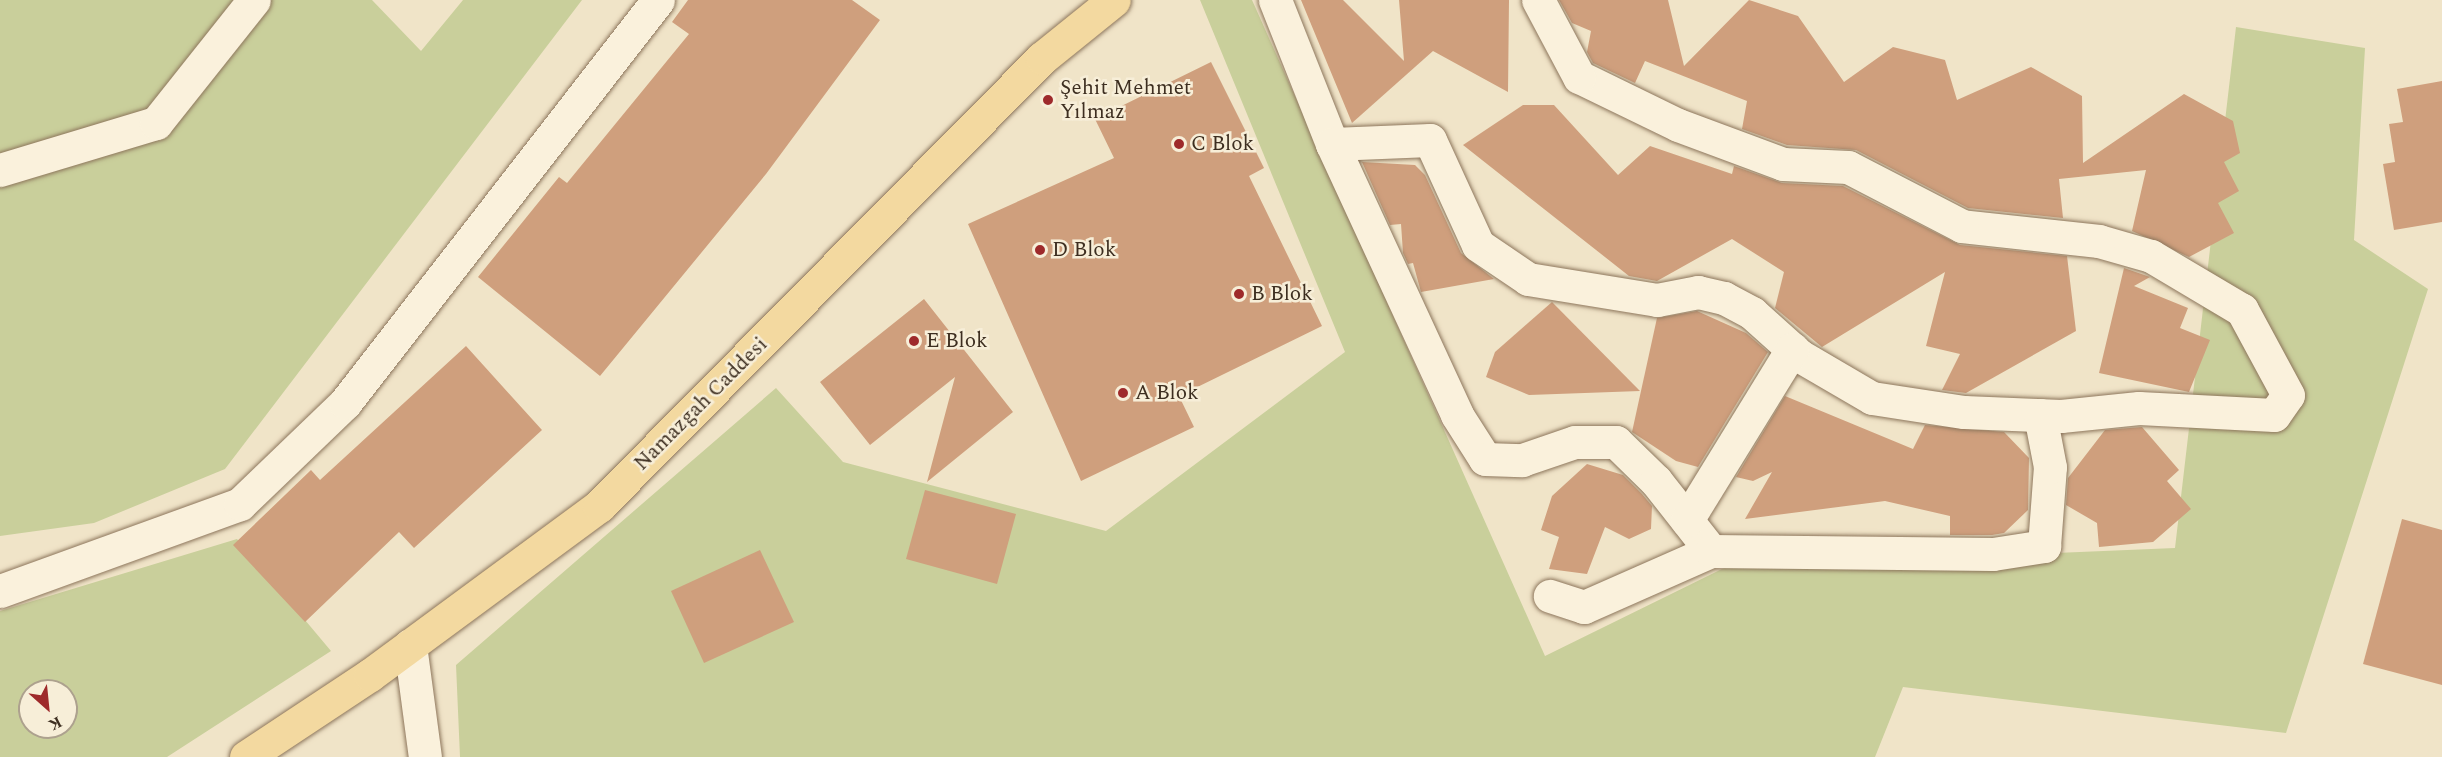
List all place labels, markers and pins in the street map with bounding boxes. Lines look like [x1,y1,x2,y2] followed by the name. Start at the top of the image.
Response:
[1060,75,1191,125] place label: Şehit Mehmet Yılmaz
[1041,93,1055,107] marker: Şehit Mehmet Yılmaz
[1191,131,1254,157] place label: C Blok
[1172,137,1186,151] marker: C Blok
[1052,237,1116,263] place label: D Blok
[1033,243,1047,257] marker: D Blok
[1251,281,1313,307] place label: B Blok
[1232,287,1246,301] marker: B Blok
[926,328,988,354] place label: E Blok
[907,334,921,348] marker: E Blok
[1135,380,1199,406] place label: A Blok
[1116,386,1130,400] marker: A Blok

